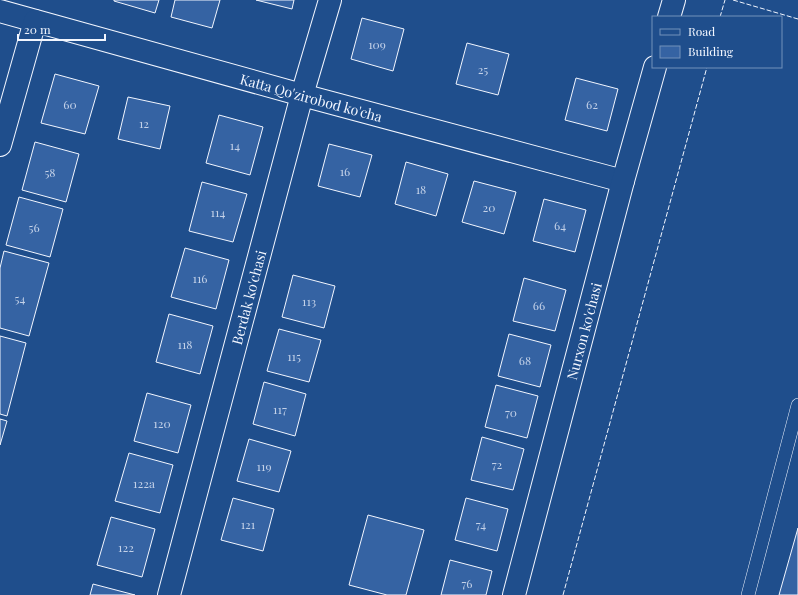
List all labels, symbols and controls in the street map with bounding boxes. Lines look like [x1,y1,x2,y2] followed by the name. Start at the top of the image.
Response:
[18,16,105,42] scale bar
[652,16,782,68] legend
[24,21,51,37] text: 20 m
[688,23,715,39] text: Road
[368,36,386,52] house number: 109
[688,43,734,59] text: Building
[478,61,488,77] house number: 25
[238,69,385,126] street label: Katta Qo'zirobod ko'cha
[63,96,77,112] house number: 60
[586,96,598,112] house number: 62
[139,115,149,131] house number: 12
[230,137,240,153] house number: 14
[340,163,350,179] house number: 16
[44,164,56,180] house number: 58
[416,181,426,197] house number: 18
[483,199,495,215] house number: 20
[211,204,225,220] house number: 114
[554,217,566,233] house number: 64
[28,219,40,235] house number: 56
[227,248,270,347] street label: Berdak ko'chasi
[192,270,208,286] house number: 116
[562,280,605,382] street label: Nurxon ko'chasi
[15,290,26,306] house number: 54
[302,293,316,309] house number: 113
[533,297,545,313] house number: 66
[177,336,193,352] house number: 118
[287,348,301,364] house number: 115
[519,352,531,368] house number: 68
[273,401,287,417] house number: 117
[505,404,517,420] house number: 70
[153,415,171,431] house number: 120
[492,456,503,472] house number: 72
[257,458,272,474] house number: 119
[133,475,155,491] house number: 122a
[241,516,256,532] house number: 121
[476,516,486,532] house number: 74
[118,539,134,555] house number: 122
[461,575,473,591] house number: 76

